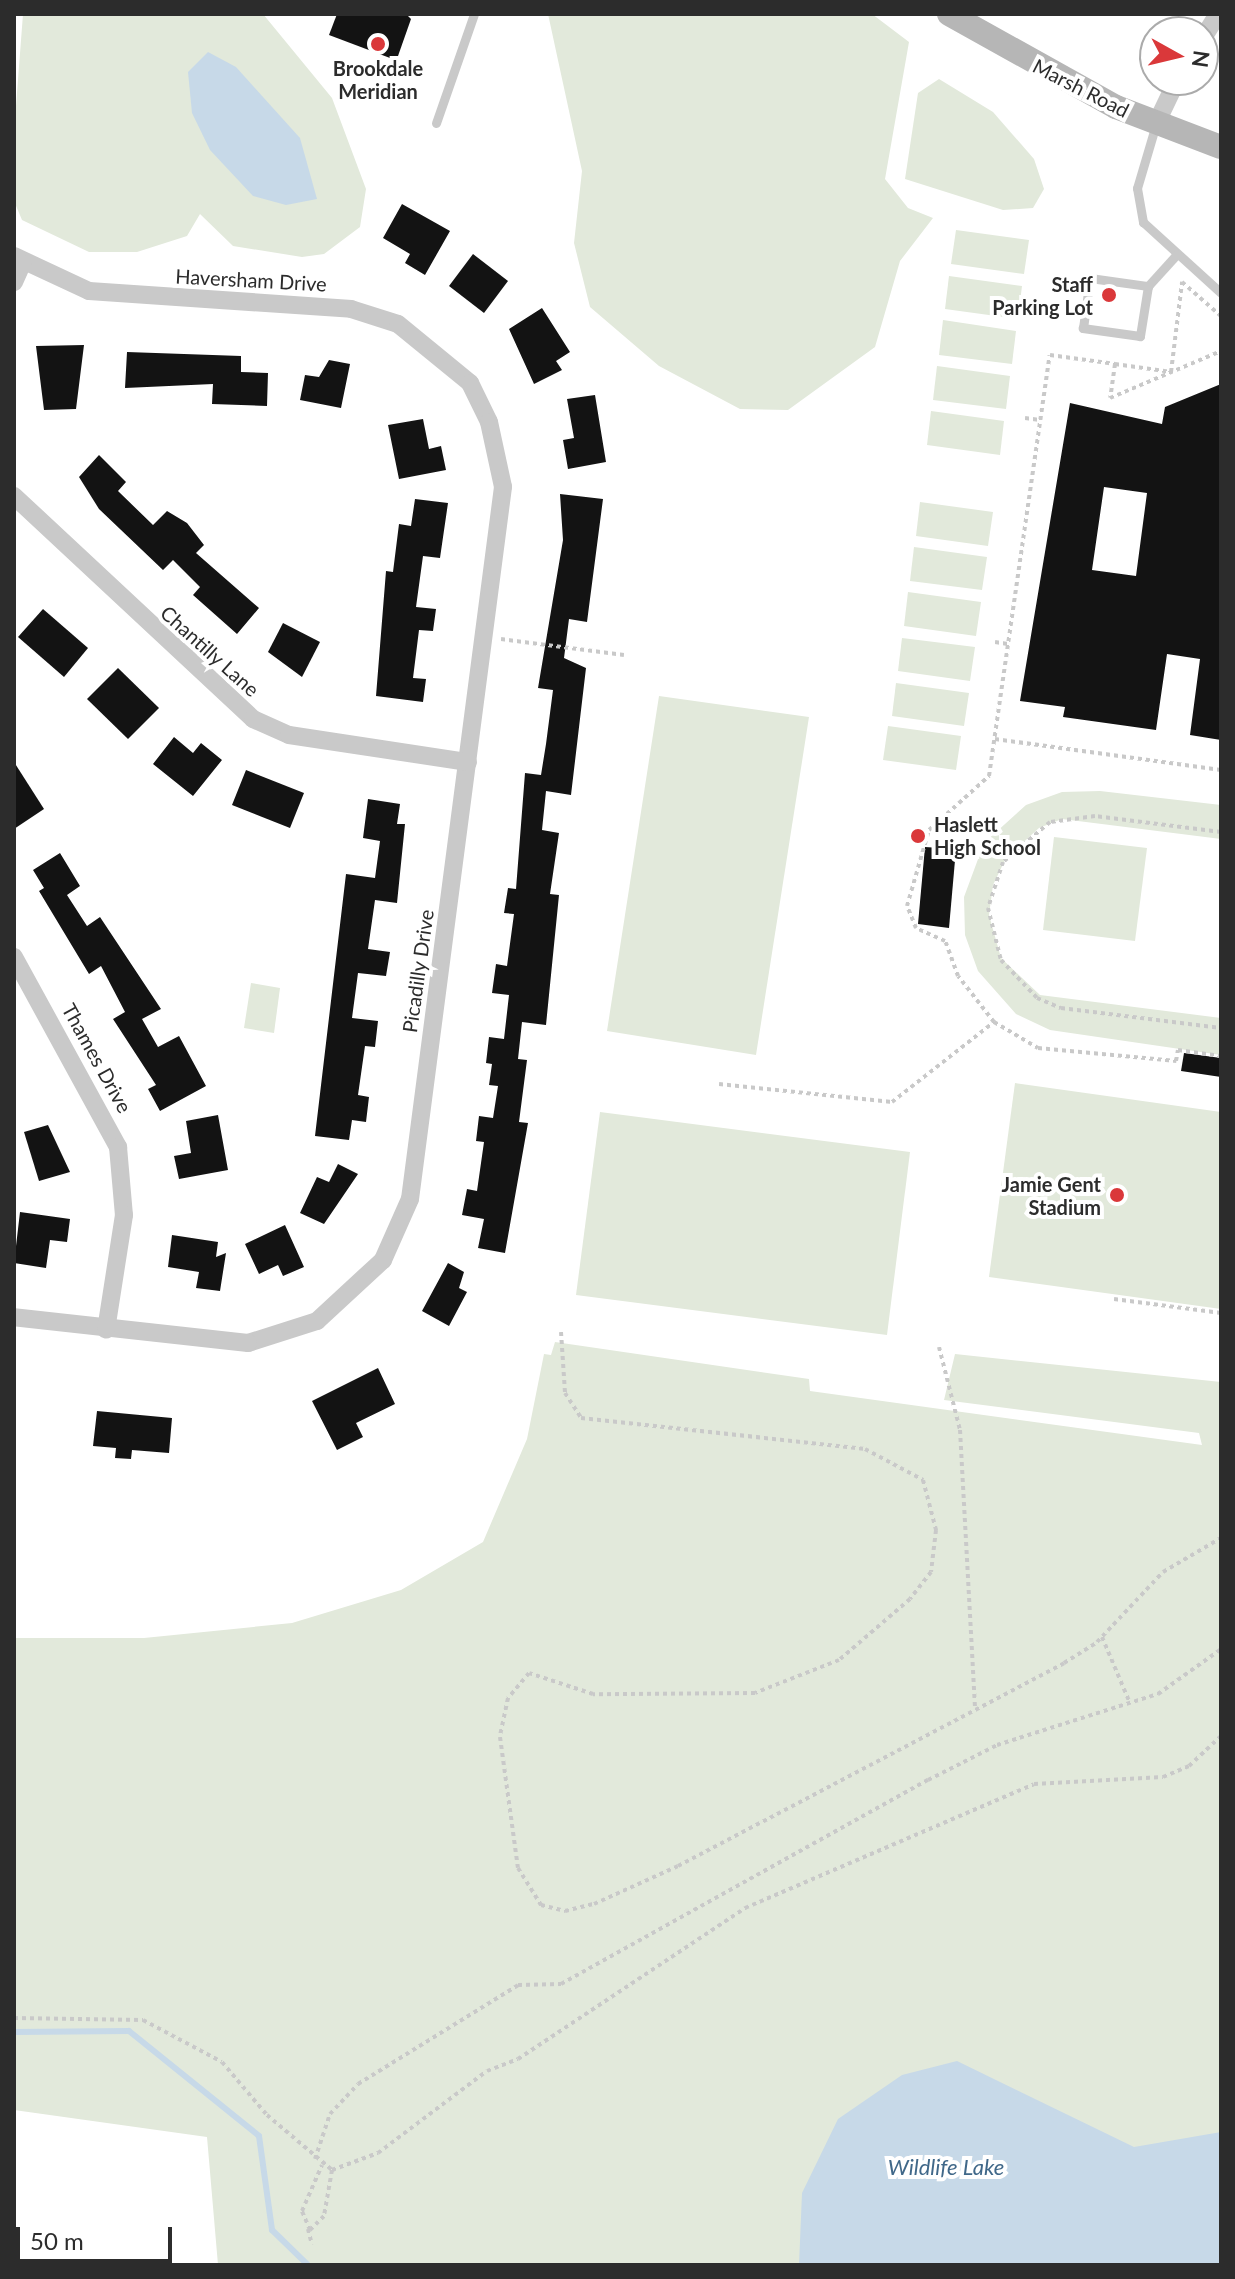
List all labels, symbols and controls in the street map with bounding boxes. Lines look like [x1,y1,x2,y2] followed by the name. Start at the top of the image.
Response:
[1139,16,1219,96] north arrow
[369,35,387,53] marker: Brookdale Meridian
[1187,49,1216,69] text: N
[1029,54,1133,122] street label: Marsh Road
[333,56,423,103] place label: Brookdale Meridian
[175,264,327,296] street label: Haversham Drive
[992,272,1093,319] place label: Staff Parking Lot
[1100,286,1118,304] marker: Staff Parking Lot
[156,600,264,702] street label: Chantilly Lane
[934,812,1041,859] place label: Haslett High School
[909,827,927,845] marker: Haslett High School
[397,908,439,1034] street label: Picadilly Drive
[57,999,137,1117] street label: Thames Drive
[1002,1172,1101,1219] place label: Jamie Gent Stadium
[1108,1186,1126,1204] marker: Jamie Gent Stadium
[888,2154,1004,2180] water label: Wildlife Lake
[20,2211,176,2261] scale bar
[30,2226,84,2255] text: 50 m

